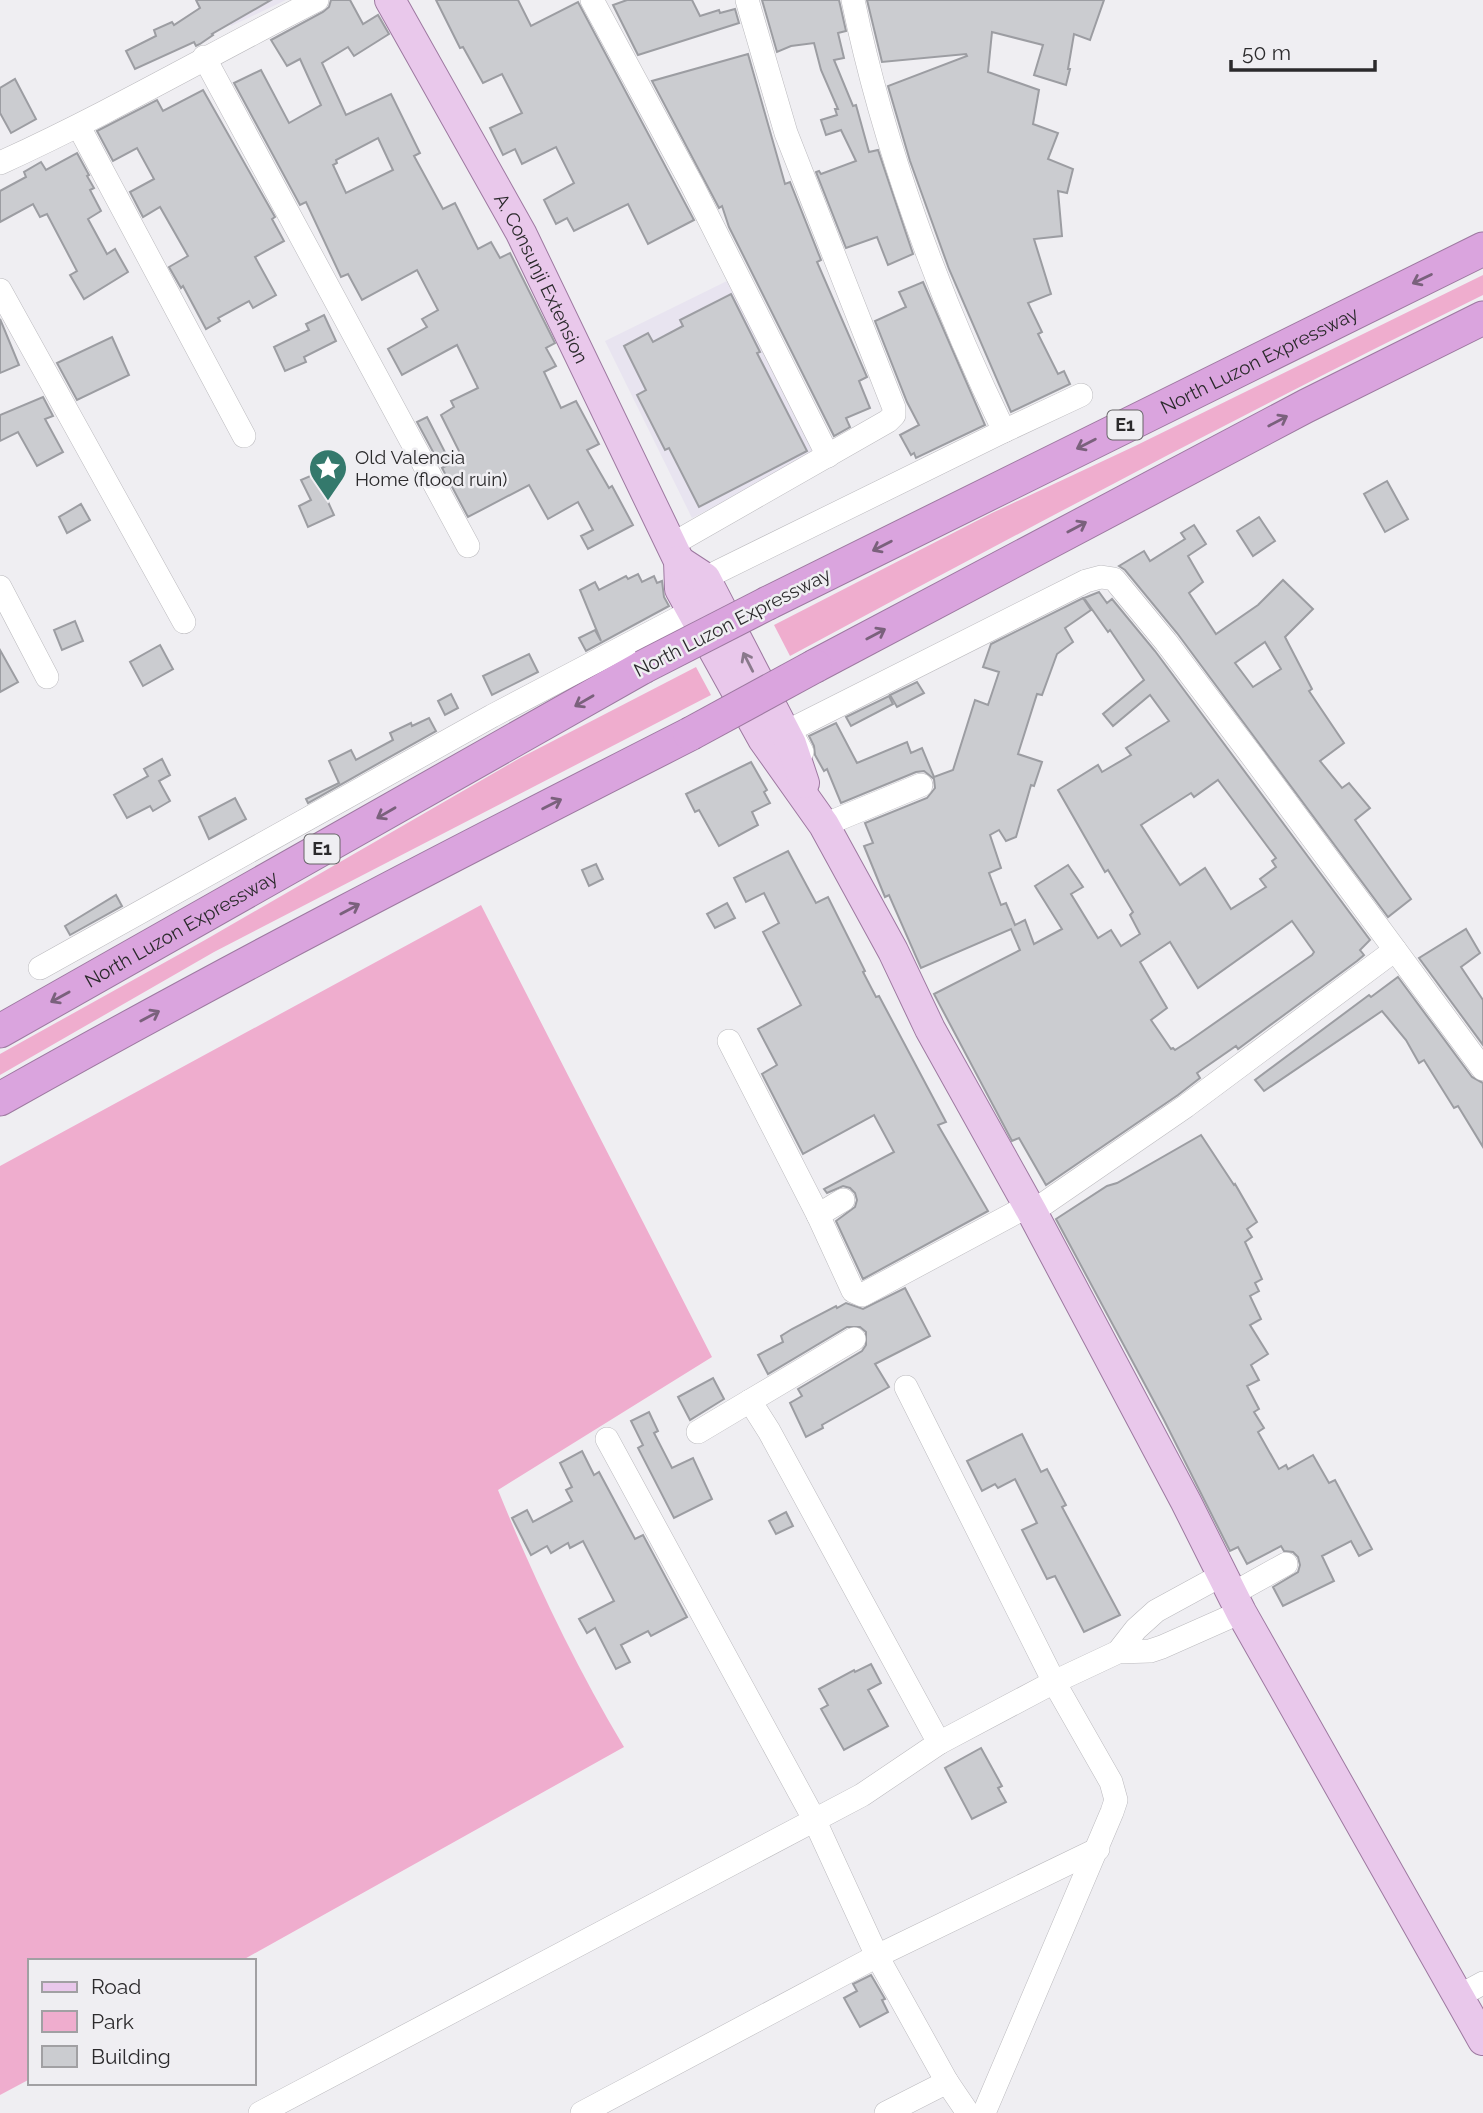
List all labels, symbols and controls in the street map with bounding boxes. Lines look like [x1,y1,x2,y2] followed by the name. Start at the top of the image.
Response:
[1231,28,1374,72] scale bar
[1242,40,1291,65] text: 50 m
[490,189,593,367] street label: A. Consunji Extension
[1412,272,1433,286] one-way arrow
[1157,302,1362,418] street label: North Luzon Expressway
[1108,410,1142,440] road number: E1
[1267,414,1288,427] one-way arrow
[1076,438,1097,452] one-way arrow
[355,446,507,490] place label: Old Valencia Home (flood ruin)
[307,447,349,502] place icon: Old Valencia Home (flood ruin)
[1066,520,1086,534] one-way arrow
[872,540,893,554] one-way arrow
[630,563,834,681] street label: North Luzon Expressway
[865,627,886,640] one-way arrow
[740,652,754,673] one-way arrow
[574,695,595,708] one-way arrow
[541,797,562,811] one-way arrow
[376,807,397,820] one-way arrow
[304,834,340,864] road number: E1
[81,865,281,992] street label: North Luzon Expressway
[339,902,360,915] one-way arrow
[50,991,71,1004] one-way arrow
[139,1009,159,1023] one-way arrow
[28,1959,256,2085] legend
[91,1974,141,1999] text: Road
[91,2009,134,2034] text: Park
[91,2044,171,2069] text: Building

